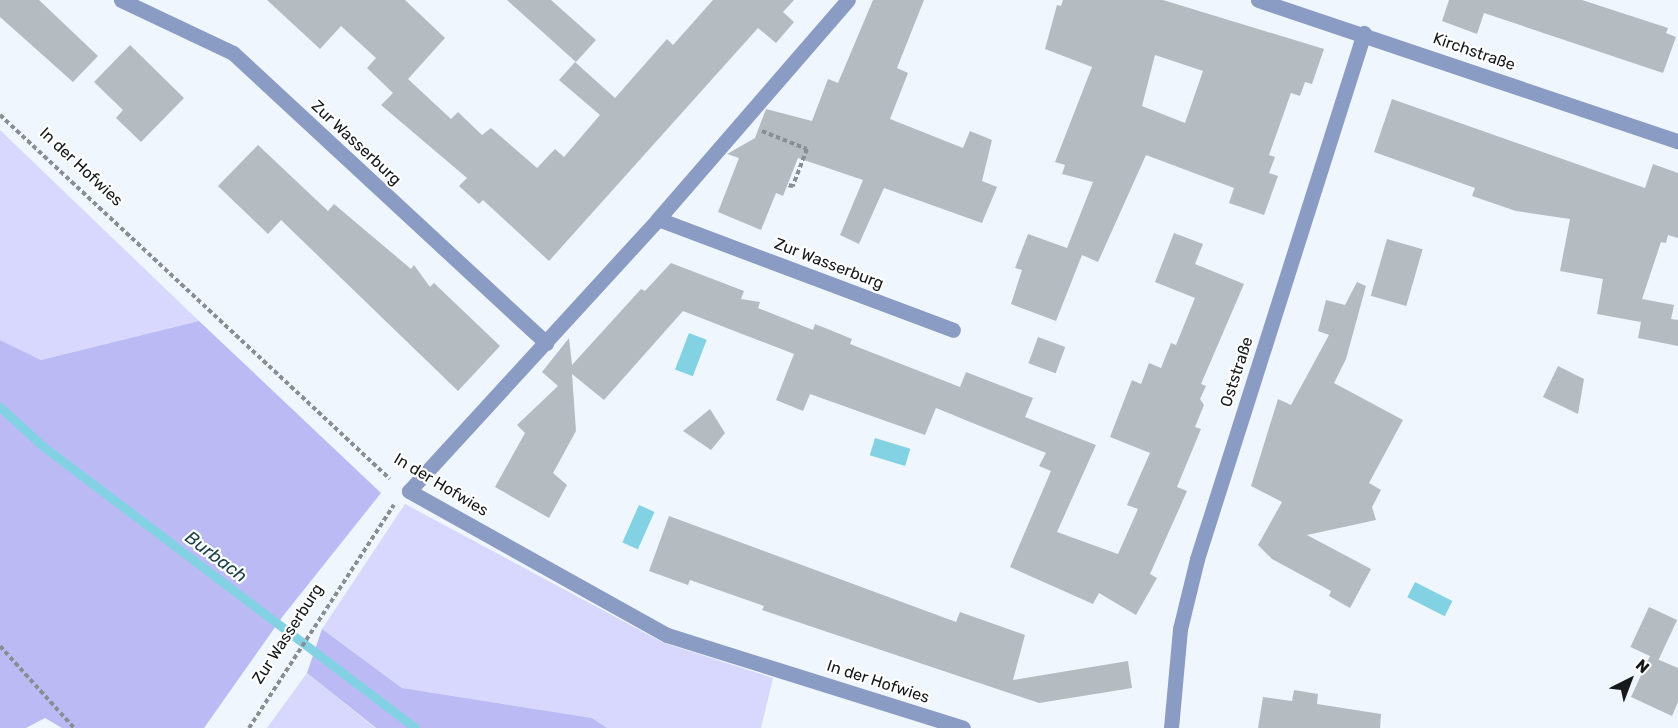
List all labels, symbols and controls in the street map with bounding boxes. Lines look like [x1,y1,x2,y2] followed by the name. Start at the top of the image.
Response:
[1430,29,1518,75] street label: Kirchstraße
[307,96,405,190] street label: Zur Wasserburg
[35,124,127,210] street label: In der Hofwies
[771,234,887,294] street label: Zur Wasserburg
[1217,334,1257,410] street label: Oststraße
[390,449,492,521] street label: In der Hofwies
[181,527,251,587] water label: Burbach
[248,580,328,688] street label: Zur Wasserburg
[1600,650,1660,710] north arrow
[1632,655,1653,677] text: N
[824,656,932,708] street label: In der Hofwies

